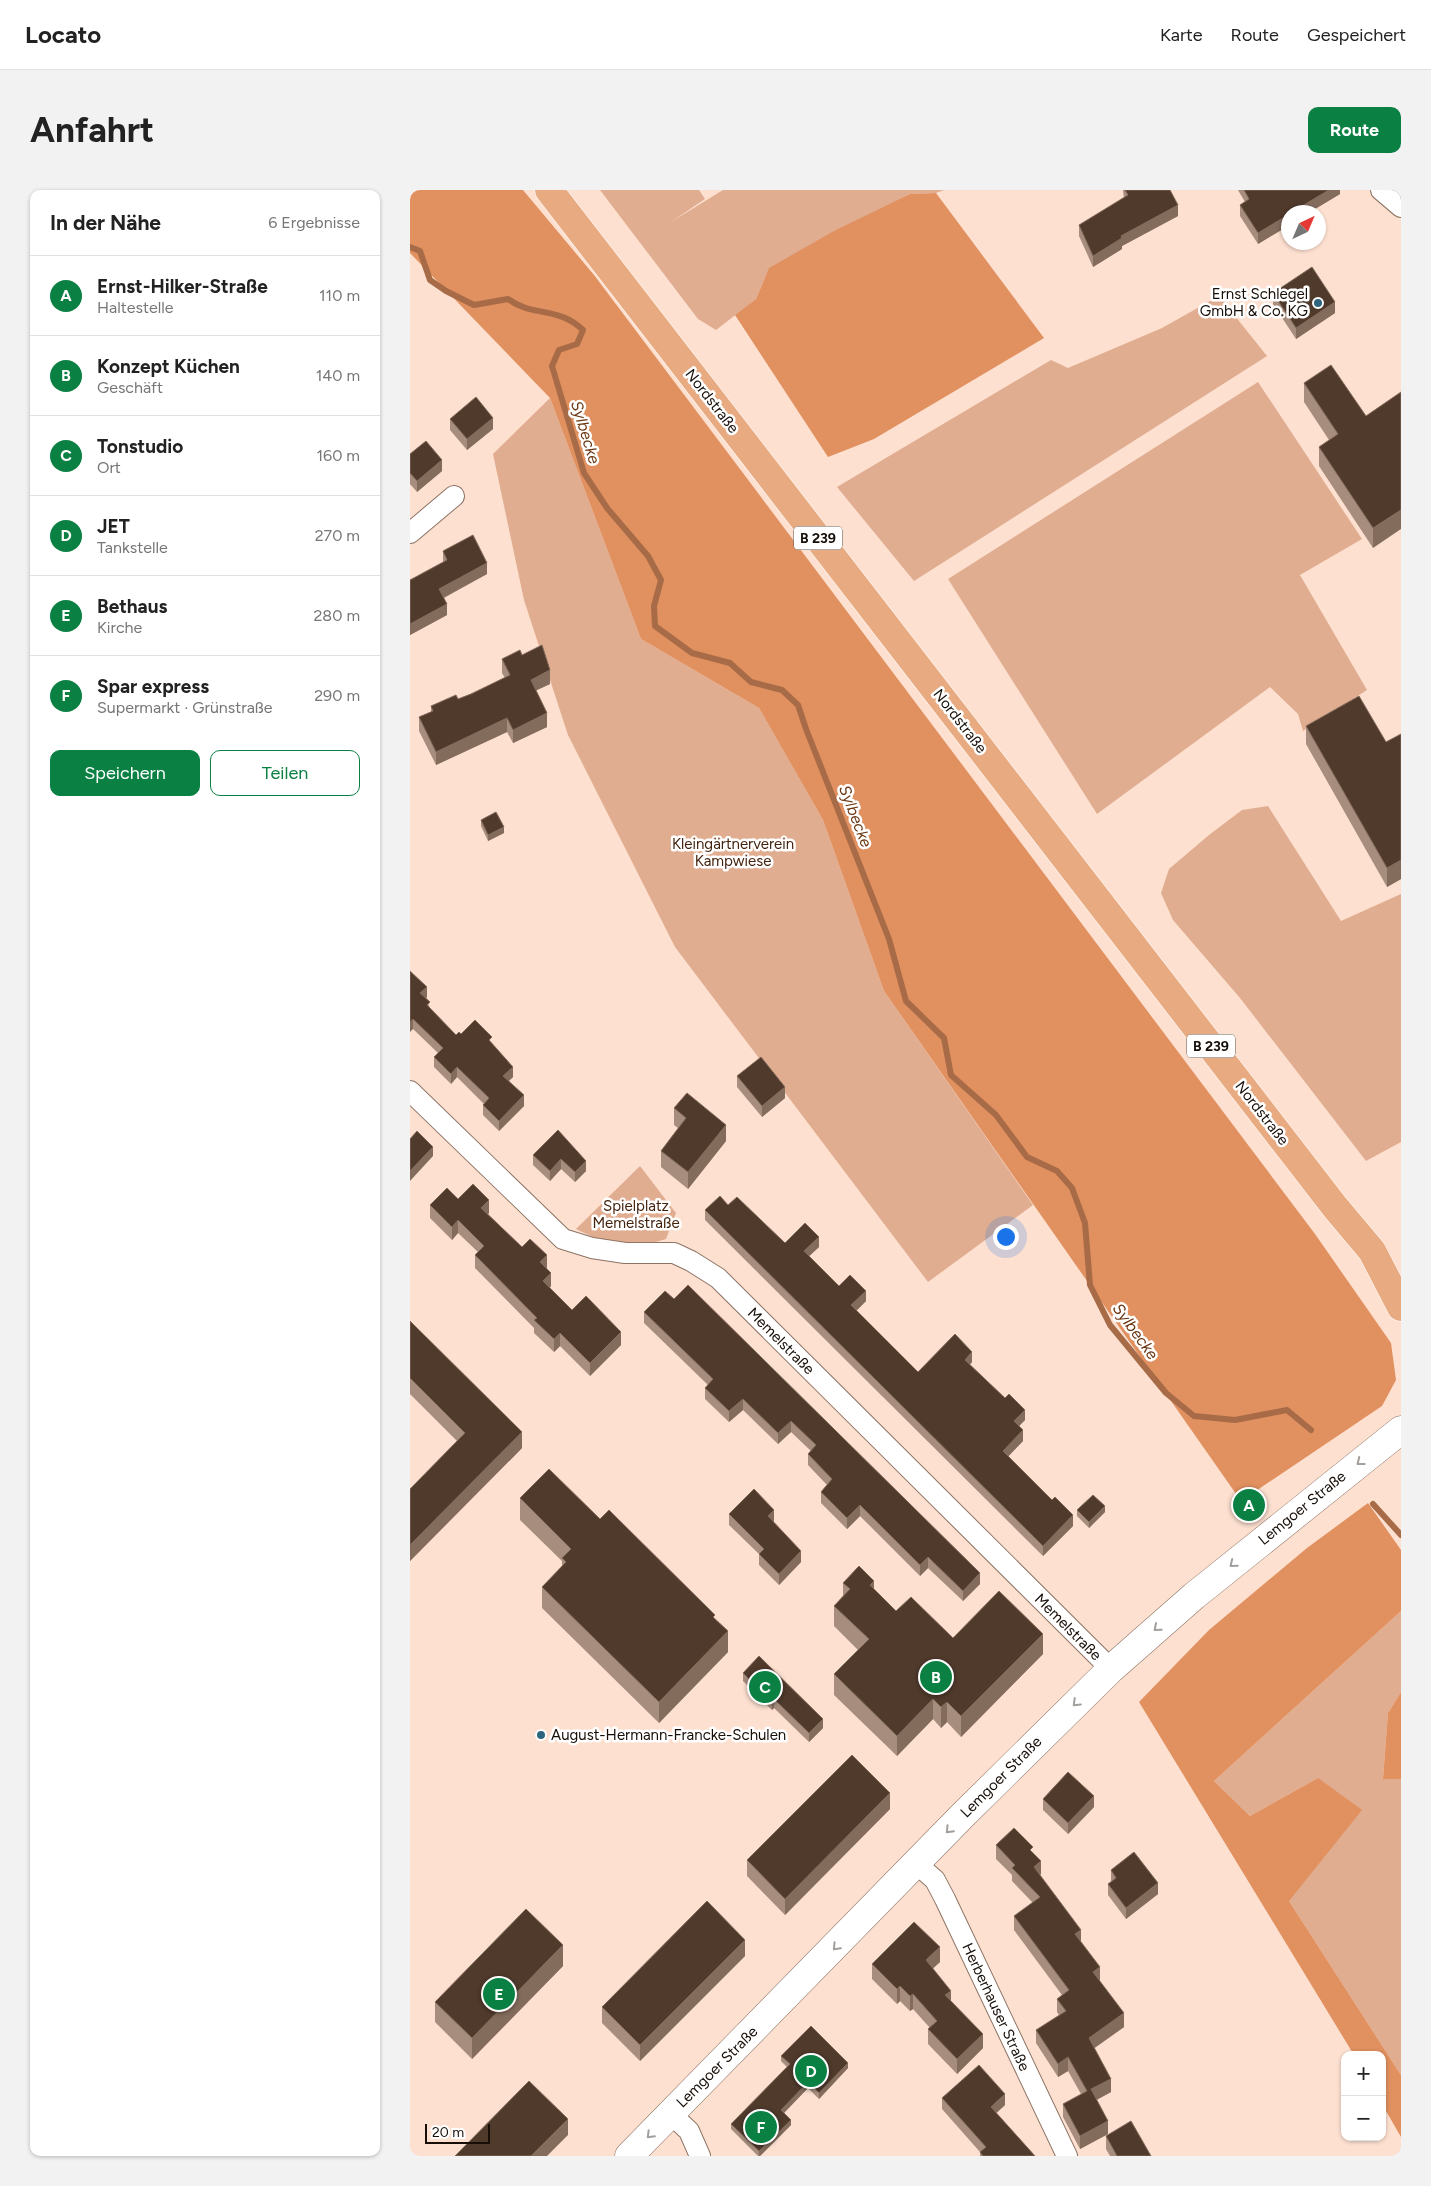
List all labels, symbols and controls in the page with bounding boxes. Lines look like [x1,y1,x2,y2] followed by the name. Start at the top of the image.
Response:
[25,20,101,49] text: Locato
[1160,24,1203,46] text: Karte
[1231,24,1279,46] text: Route
[1307,24,1406,46] text: Gespeichert
[1308,107,1401,153] button: Route
[30,109,154,151] text: Anfahrt
[1281,205,1326,250] north arrow
[50,210,161,235] text: In der Nähe
[268,213,360,232] text: 6 Ergebnisse
[97,275,268,298] text: Ernst-Hilker-Straße
[1200,285,1308,320] place label: Ernst Schlegel GmbH & Co. KG
[60,286,72,305] text: A
[319,286,360,305] text: 110 m
[1312,297,1324,309] marker: Ernst Schlegel GmbH & Co. KG
[97,298,173,317] text: Haltestelle
[97,355,240,378] text: Konzept Küchen
[681,365,743,437] street label: Nordstraße
[61,366,71,385] text: B
[316,366,360,385] text: 140 m
[97,378,163,397] text: Geschäft
[567,398,604,466] water label: Sylbecke
[97,435,183,458] text: Tonstudio
[60,446,72,465] text: C
[317,446,360,465] text: 160 m
[97,458,121,477] text: Ort
[97,515,130,538] text: JET
[60,526,72,545] text: D
[315,526,360,545] text: 270 m
[794,526,842,549] road number: B 239
[97,538,168,557] text: Tankstelle
[97,595,167,618] text: Bethaus
[61,606,71,625] text: E
[313,606,360,625] text: 280 m
[97,618,142,637] text: Kirche
[97,675,209,698] text: Spar express
[929,685,991,757] street label: Nordstraße
[62,686,70,705] text: F
[314,686,360,705] text: 290 m
[97,698,273,717] text: Supermarkt · Grünstraße
[50,750,200,796] button: Speichern
[210,750,360,796] button: Teilen
[835,782,876,850] water label: Sylbecke
[672,835,794,870] park label: Kleingärtnerverein Kampwiese
[1187,1034,1235,1058] road number: B 239
[1231,1077,1293,1149] street label: Nordstraße
[592,1197,680,1232] park label: Spielplatz Memelstraße
[993,1224,1019,1250] your location
[1109,1299,1163,1363] water label: Sylbecke
[744,1304,818,1378] street label: Memelstraße
[1357,1457,1366,1465] one-way arrow
[1255,1467,1349,1549] street label: Lemgoer Straße
[1233,1486,1265,1524] pin: A
[1230,1559,1239,1567] one-way arrow
[1031,1590,1105,1664] street label: Memelstraße
[1154,1623,1163,1631] one-way arrow
[920,1658,952,1696] pin: B
[749,1668,781,1706] pin: C
[1073,1697,1082,1706] one-way arrow
[551,1726,786,1744] place label: August-Hermann-Francke-Schulen
[535,1729,547,1741] marker: August-Hermann-Francke-Schulen
[957,1733,1045,1821] street label: Lemgoer Straße
[946,1825,955,1834] one-way arrow
[958,1940,1034,2074] street label: Herberhauser Straße
[832,1941,841,1950] one-way arrow
[483,1975,515,2013] pin: E
[673,2023,761,2111] street label: Lemgoer Straße
[1341,2051,1386,2141] map controls
[1341,2051,1386,2096] button: +
[795,2052,827,2090] pin: D
[1341,2096,1386,2141] button: −
[745,2108,777,2146] pin: F
[425,2121,490,2144] scale bar
[432,2124,464,2141] text: 20 m
[647,2129,656,2138] one-way arrow

